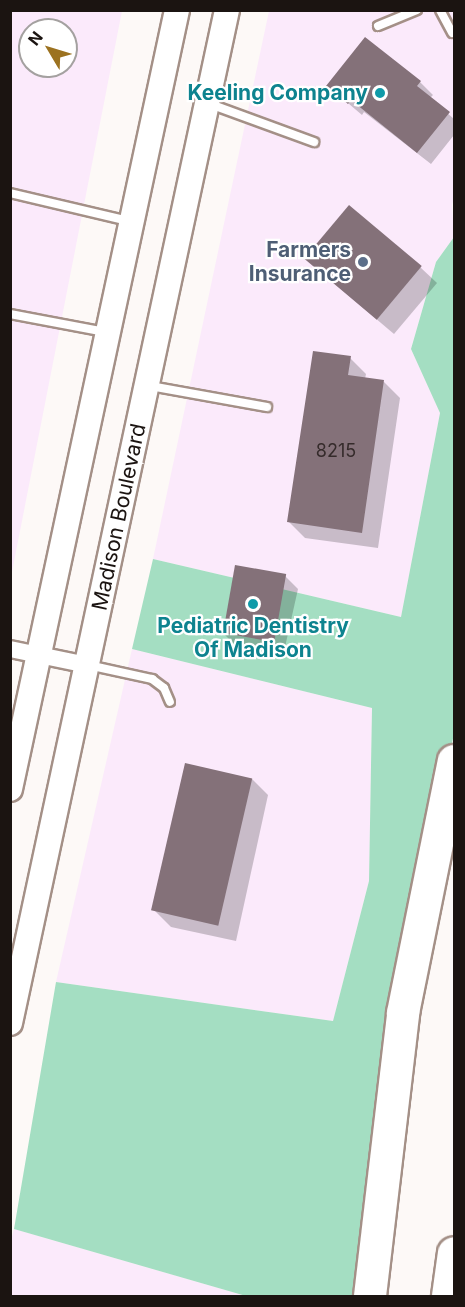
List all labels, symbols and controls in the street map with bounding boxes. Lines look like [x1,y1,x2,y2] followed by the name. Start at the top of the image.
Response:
[18,18,78,78] north arrow
[24,27,47,49] text: N
[187,80,368,106] place label: Keeling Company
[373,86,387,100] marker: Keeling Company
[249,237,351,287] place label: Farmers Insurance
[356,255,370,269] marker: Farmers Insurance
[87,421,151,613] street label: Madison Boulevard
[316,440,356,462] house number: 8215
[246,597,260,611] marker: Pediatric Dentistry Of Madison
[157,613,349,663] place label: Pediatric Dentistry Of Madison

